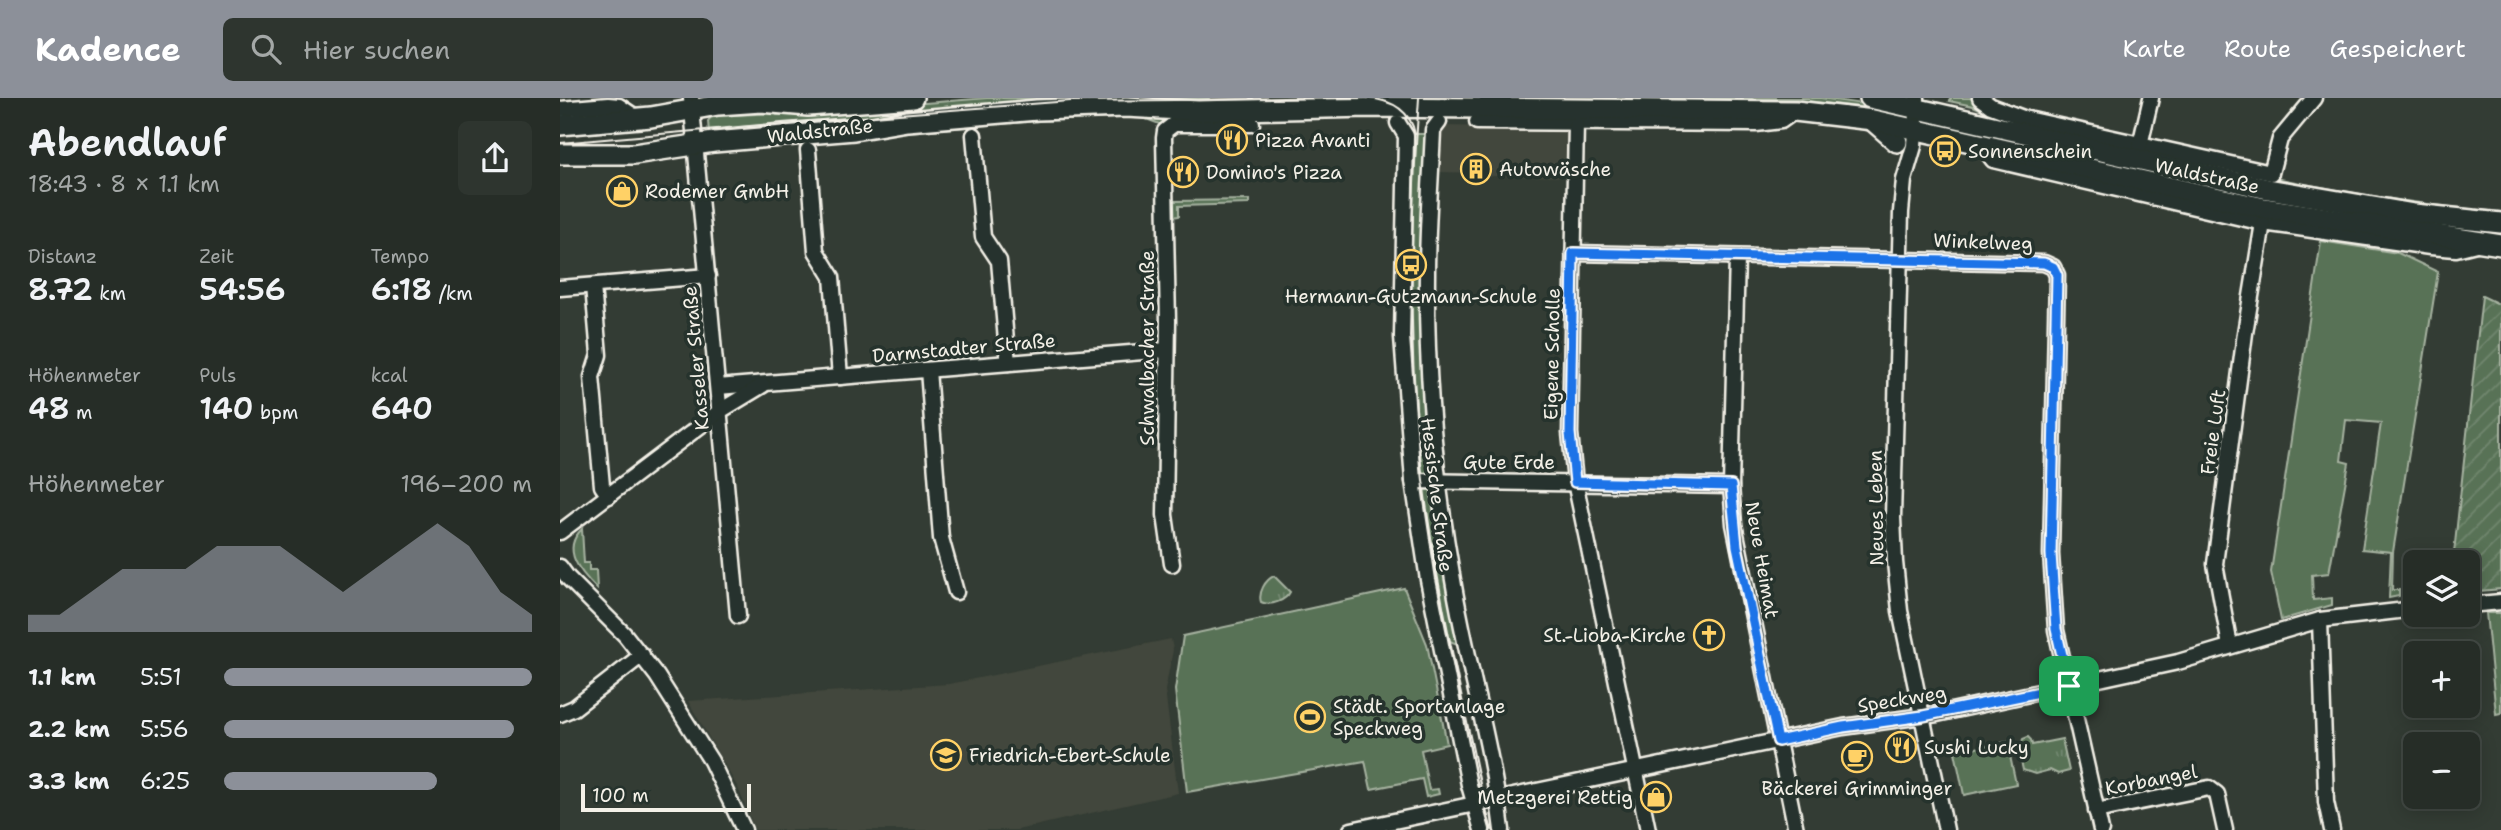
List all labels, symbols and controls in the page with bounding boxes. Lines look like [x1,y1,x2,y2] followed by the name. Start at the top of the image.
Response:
[223,18,713,81] search box
[35,27,181,72] text: Kadence
[247,30,285,68] icon: search
[303,32,450,67] text: Hier suchen
[2122,33,2186,65] text: Karte
[2224,33,2291,65] text: Route
[2329,33,2466,65] text: Gespeichert
[766,113,874,149] street label: Waldstraße
[28,117,227,168] text: Abendlauf
[458,121,532,195] button: share
[1215,123,1249,157] restaurant icon: Pizza Avanti
[1255,128,1371,153] place label: Pizza Avanti
[1928,134,1962,168] bus stop icon: Sonnenschein
[1968,139,2092,164] place label: Sonnenschein
[1459,152,1493,186] building icon: Autowäsche
[2152,153,2262,199] street label: Waldstraße
[1166,155,1200,189] restaurant icon: Domino's Pizza
[1499,157,1611,182] place label: Autowäsche
[1206,160,1342,185] place label: Domino's Pizza
[28,169,220,199] text: 18:43 · 8 × 1.1 km
[605,174,639,208] shop icon: Rodemer GmbH
[645,179,790,204] place label: Rodemer GmbH
[1933,228,2033,256] street label: Winkelweg
[28,244,97,269] text: Distanz
[199,244,234,269] text: Zeit
[371,244,429,269] text: Tempo
[1394,248,1428,282] bus stop icon: Hermann-Gutzmann-Schule
[1135,250,1160,446] street label: Schwalbacher Straße
[28,269,93,310] text: 8.72
[199,269,286,310] text: 54:56
[371,269,432,310] text: 6:18
[93,281,126,306] text: km
[432,281,473,306] text: /km
[1285,284,1537,309] place label: Hermann-Gutzmann-Schule
[677,285,715,431] street label: Kasseler Straße
[1538,288,1566,420] street label: Eigene Scholle
[871,328,1057,368] street label: Darmstadter Straße
[28,363,141,388] text: Höhenmeter
[199,363,236,388] text: Puls
[371,363,408,388] text: kcal
[28,388,70,429] text: 48
[199,388,254,429] text: 140
[371,388,433,429] text: 640
[2195,388,2231,476] street label: Freie Luft
[70,400,93,425] text: m
[254,400,298,425] text: bpm
[1415,416,1459,574] street label: Hessische Straße
[1463,450,1555,475] street label: Gute Erde
[1862,450,1890,566] street label: Neues Leben
[28,469,165,499] text: Höhenmeter
[400,469,532,499] text: 196–200 m
[1739,500,1785,620] street label: Neue Heimat
[2403,550,2480,809] map controls
[2403,550,2480,627] button: layers
[1692,618,1726,652] church icon: St.-Lioba-Kirche
[1543,623,1686,648] place label: St.-Lioba-Kirche
[2403,641,2480,718] button: +
[2039,656,2099,716] pin
[28,662,96,692] text: 1.1 km
[140,662,182,692] text: 5:51
[2050,667,2088,705] icon: arrive
[1856,680,1948,718] street label: Speckweg
[1333,694,1505,741] place label: Städt. Sportanlage Speckweg
[1293,700,1327,734] sports icon: Städt. Sportanlage Speckweg
[28,714,110,744] text: 2.2 km
[140,714,189,744] text: 5:56
[1884,730,1918,764] restaurant icon: Sushi Lucky
[2403,732,2480,809] button: −
[1924,735,2029,760] place label: Sushi Lucky
[929,738,963,772] school or university icon: Friedrich-Ebert-Schule
[1840,740,1874,774] cafe icon: Bäckerei Grimminger
[969,743,1171,768] place label: Friedrich-Ebert-Schule
[2103,759,2200,801] street label: Korbangel
[28,766,109,796] text: 3.3 km
[140,766,190,796] text: 6:25
[1762,776,1952,801] place label: Bäckerei Grimminger
[1639,780,1673,814] shop icon: Metzgerei Rettig
[581,781,751,813] scale bar
[592,783,649,808] text: 100 m
[1477,785,1633,810] place label: Metzgerei Rettig

